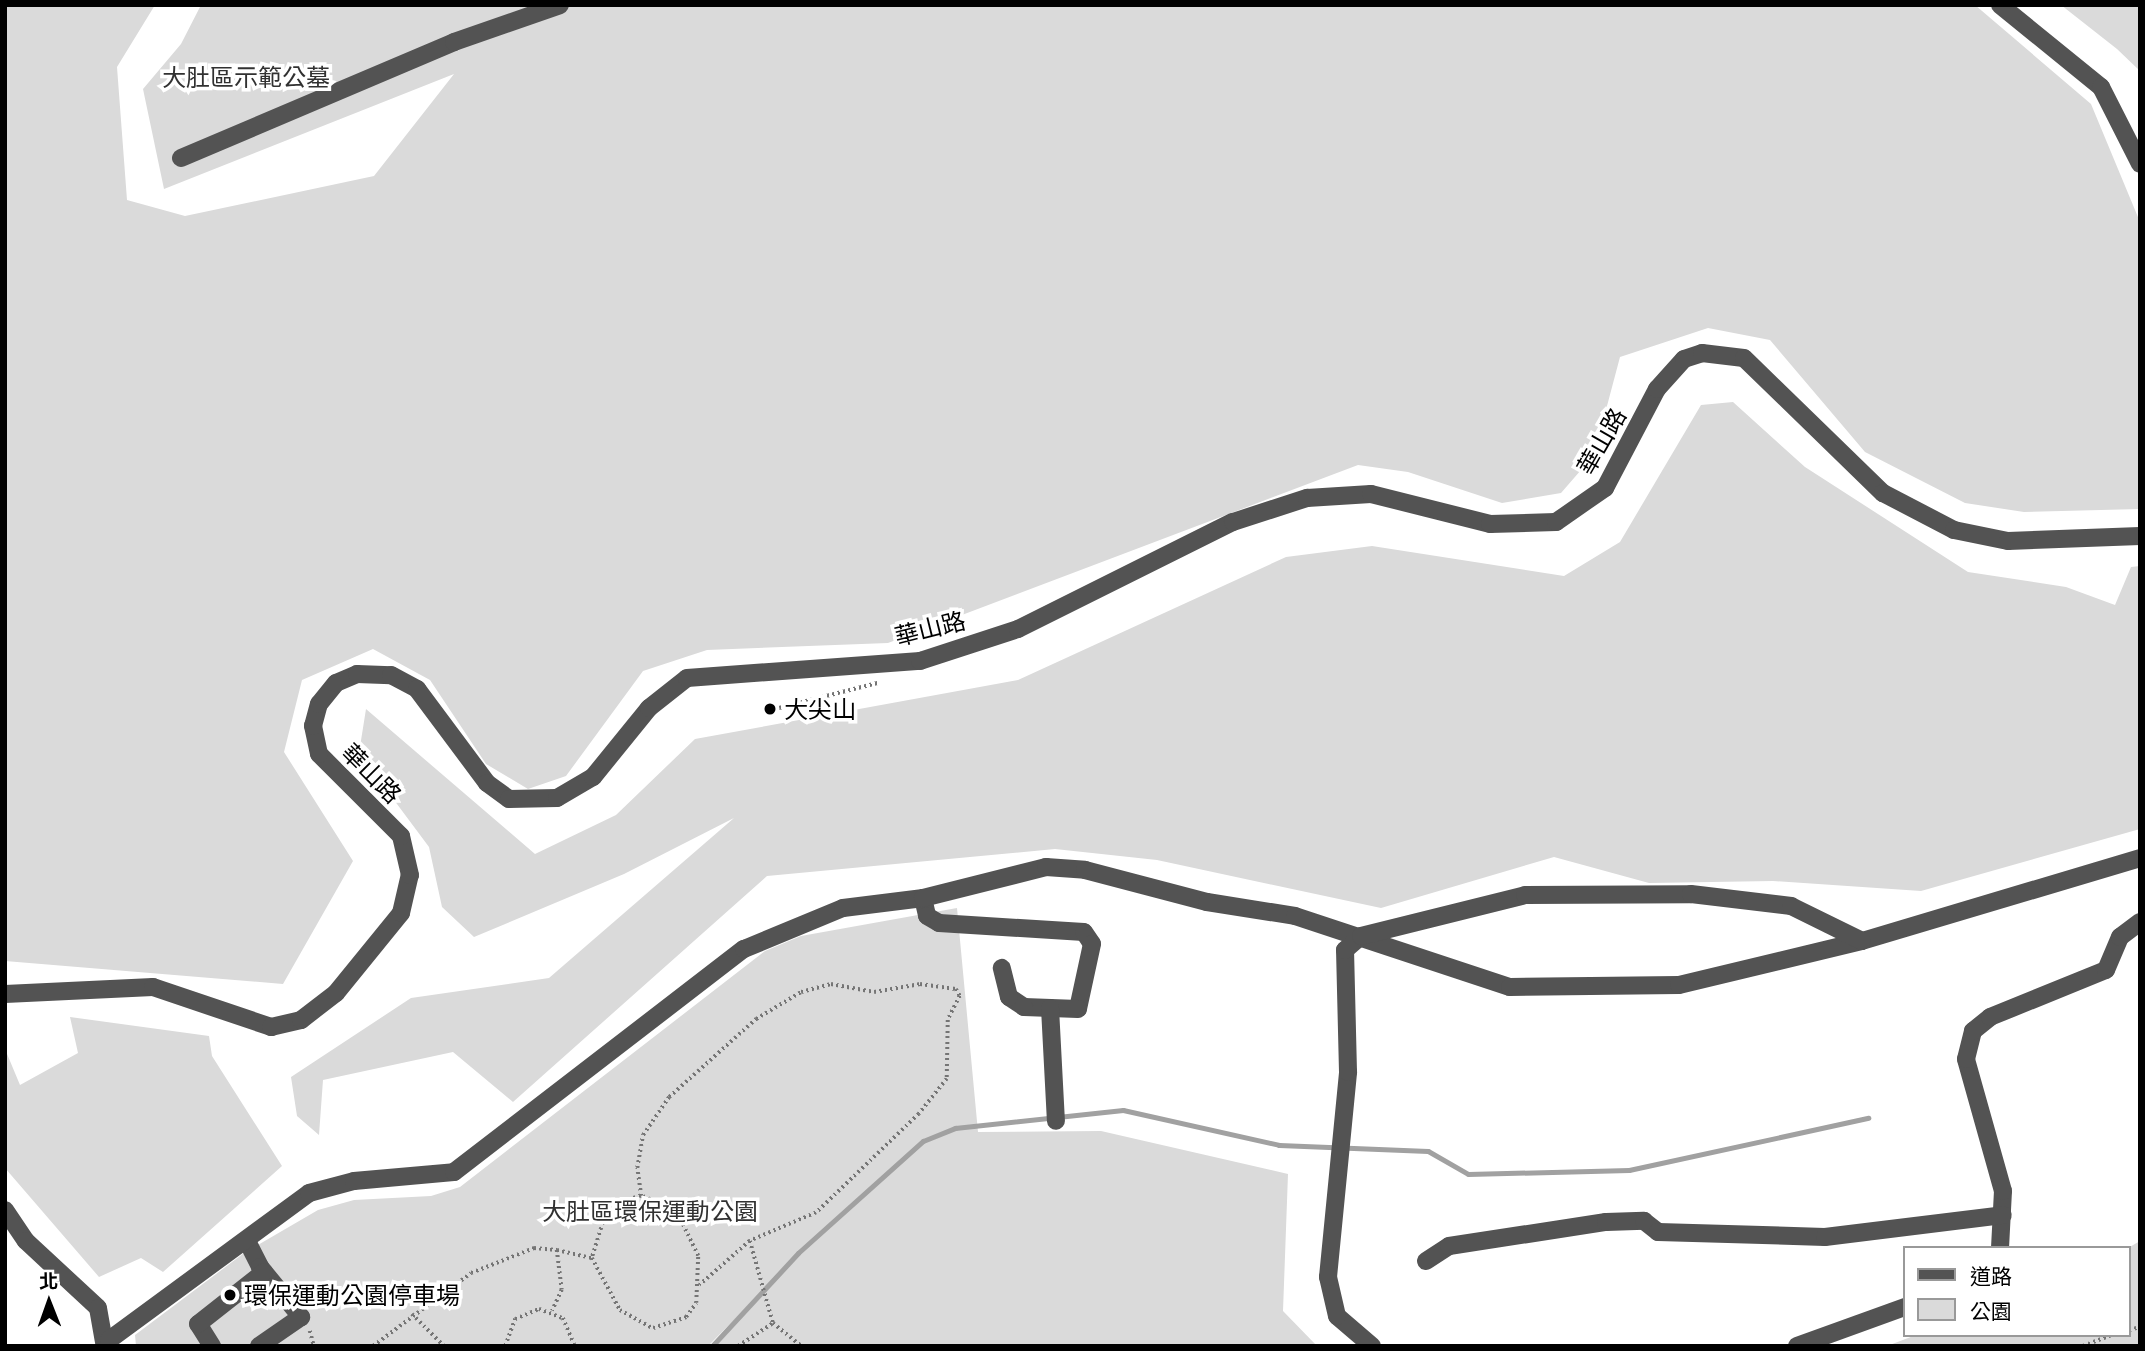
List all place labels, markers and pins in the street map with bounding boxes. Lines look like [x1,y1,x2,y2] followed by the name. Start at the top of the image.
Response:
[784,695,856,723] place label: 大尖山
[762,701,778,717] marker: 大尖山
[244,1281,460,1309] place label: 環保運動公園停車場
[222,1287,238,1303] marker: 環保運動公園停車場

